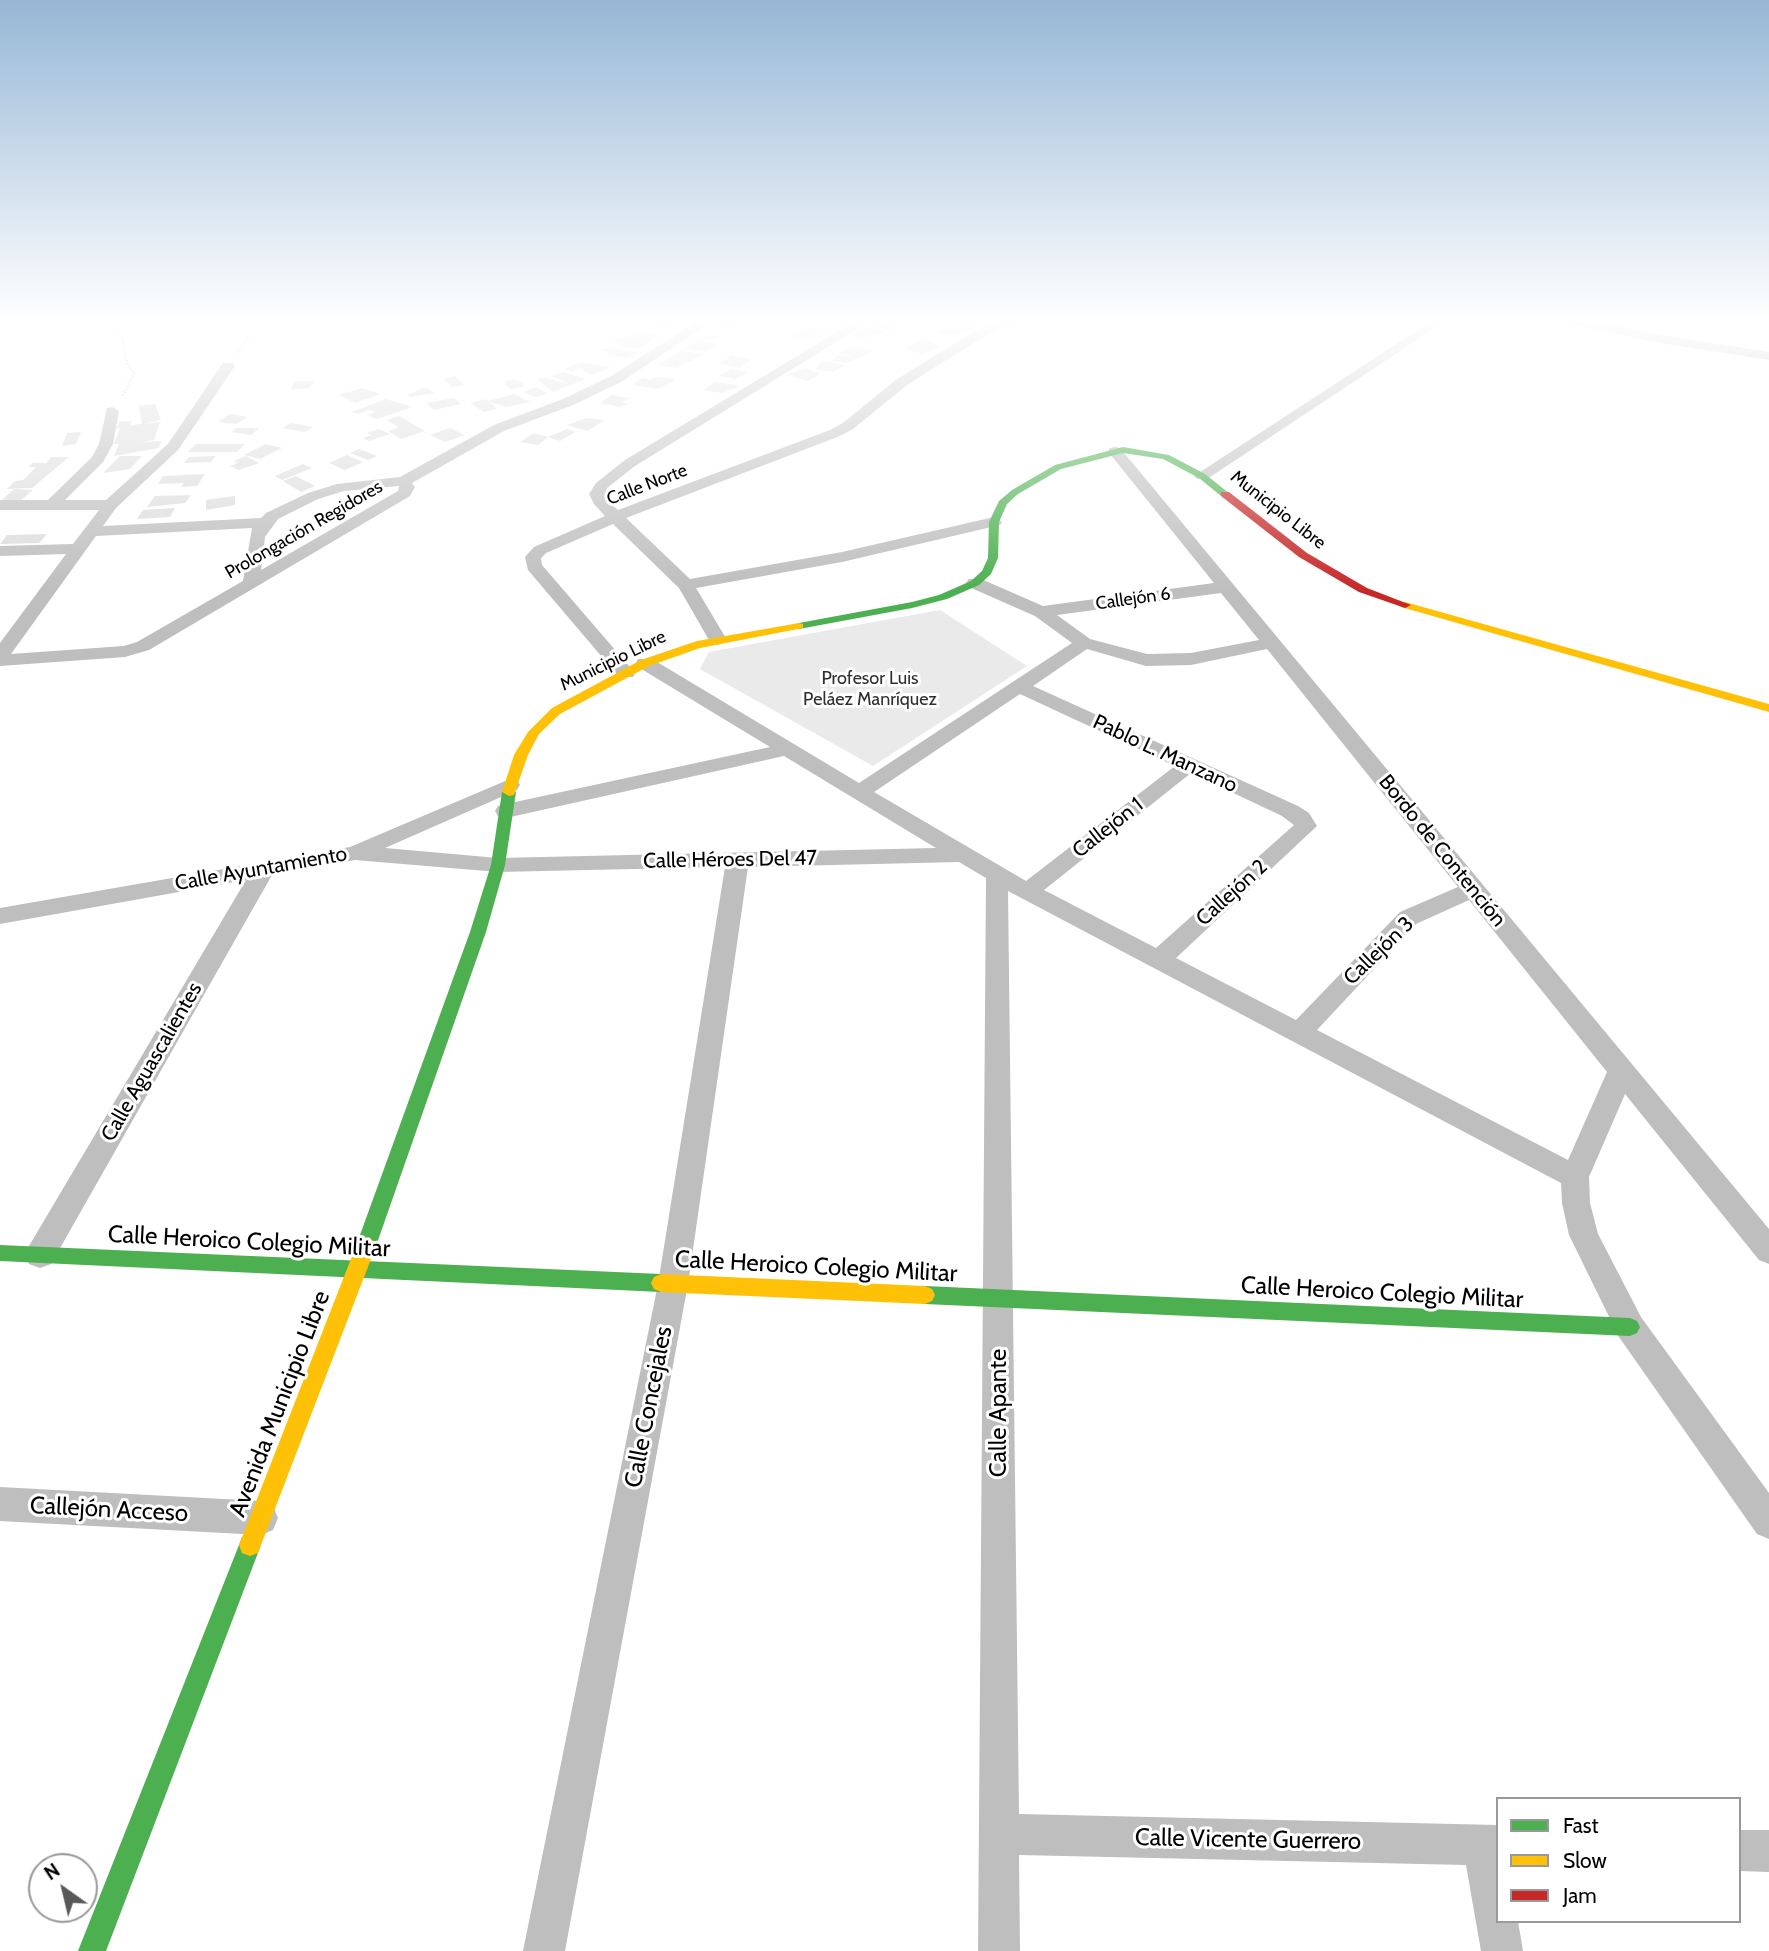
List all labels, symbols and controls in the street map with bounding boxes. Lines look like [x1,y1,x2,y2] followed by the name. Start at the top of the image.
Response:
[604,460,690,510] street label: Calle Norte
[1226,466,1330,554] street label: Municipio Libre
[221,476,387,584] street label: Prolongación Regidores
[1094,583,1172,615] street label: Callejón 6
[557,626,669,696] street label: Municipio Libre
[803,668,937,710] park label: Profesor Luis Peláez Manríquez
[1089,710,1241,798] street label: Pablo L. Manzano
[1373,770,1511,932] street label: Bordo de Contención
[1068,793,1148,863] street label: Callejón 1
[173,841,349,897] street label: Calle Ayuntamiento
[643,846,817,874] street label: Calle Héroes Del 47
[1191,855,1273,931] street label: Callejón 2
[1339,912,1419,990] street label: Callejón 3
[96,978,208,1146] street label: Calle Aguascalientes
[107,1220,391,1264] street label: Calle Heroico Colegio Militar
[674,1245,958,1289] street label: Calle Heroico Colegio Militar
[1240,1271,1524,1315] street label: Calle Heroico Colegio Militar
[224,1287,336,1521] street label: Avenida Municipio Libre
[619,1324,679,1490] street label: Calle Concejales
[985,1349,1013,1477] street label: Calle Apante
[29,1491,189,1529] street label: Callejón Acceso
[1496,1797,1741,1923] legend
[1563,1813,1599,1838] text: Fast
[1135,1824,1361,1856] street label: Calle Vicente Guerrero
[1563,1848,1607,1873] text: Slow
[28,1853,98,1923] north arrow
[40,1859,64,1885] text: N
[1563,1883,1597,1908] text: Jam

